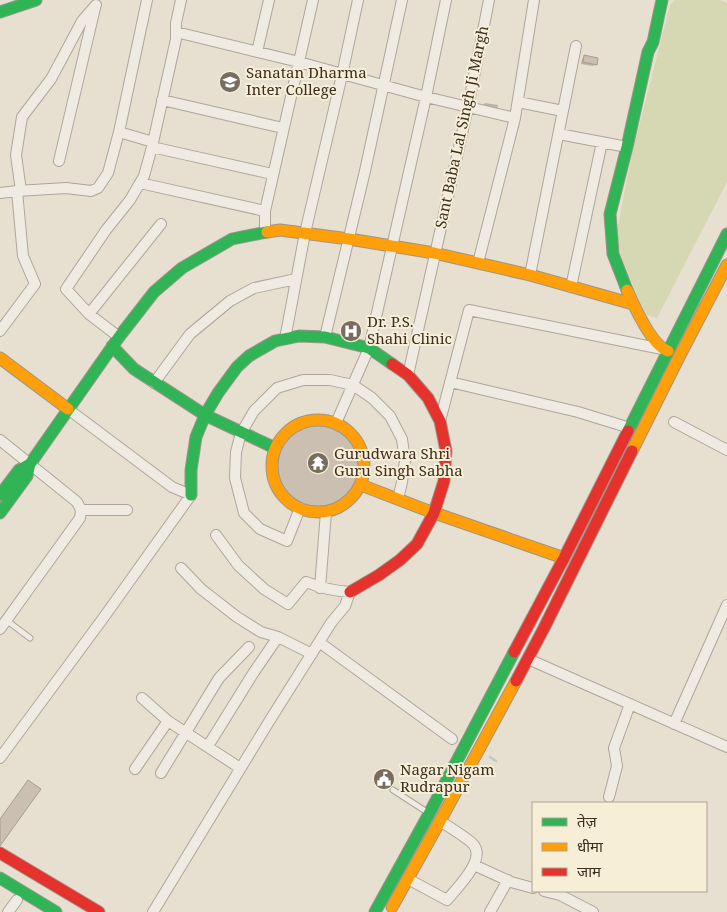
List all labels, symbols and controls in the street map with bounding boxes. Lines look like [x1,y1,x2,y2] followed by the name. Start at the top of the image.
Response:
[430,23,492,230] street label: Sant Baba Lal Singh Ji Margh
[246,62,367,99] place label: Sanatan Dharma Inter College
[218,70,242,94] school or university icon: Sanatan Dharma Inter College
[367,311,452,348] place label: Dr. P.S. Shahi Clinic
[339,319,363,343] hospital icon: Dr. P.S. Shahi Clinic
[334,443,463,480] place label: Gurudwara Shri Guru Singh Sabha
[306,451,330,475] temple icon: Gurudwara Shri Guru Singh Sabha
[400,759,494,796] place label: Nagar Nigam Rudrapur
[372,767,396,791] public building icon: Nagar Nigam Rudrapur
[532,802,707,892] legend
[577,811,598,831] text: तेज़
[577,836,604,856] text: धीमा
[577,861,602,881] text: जाम

